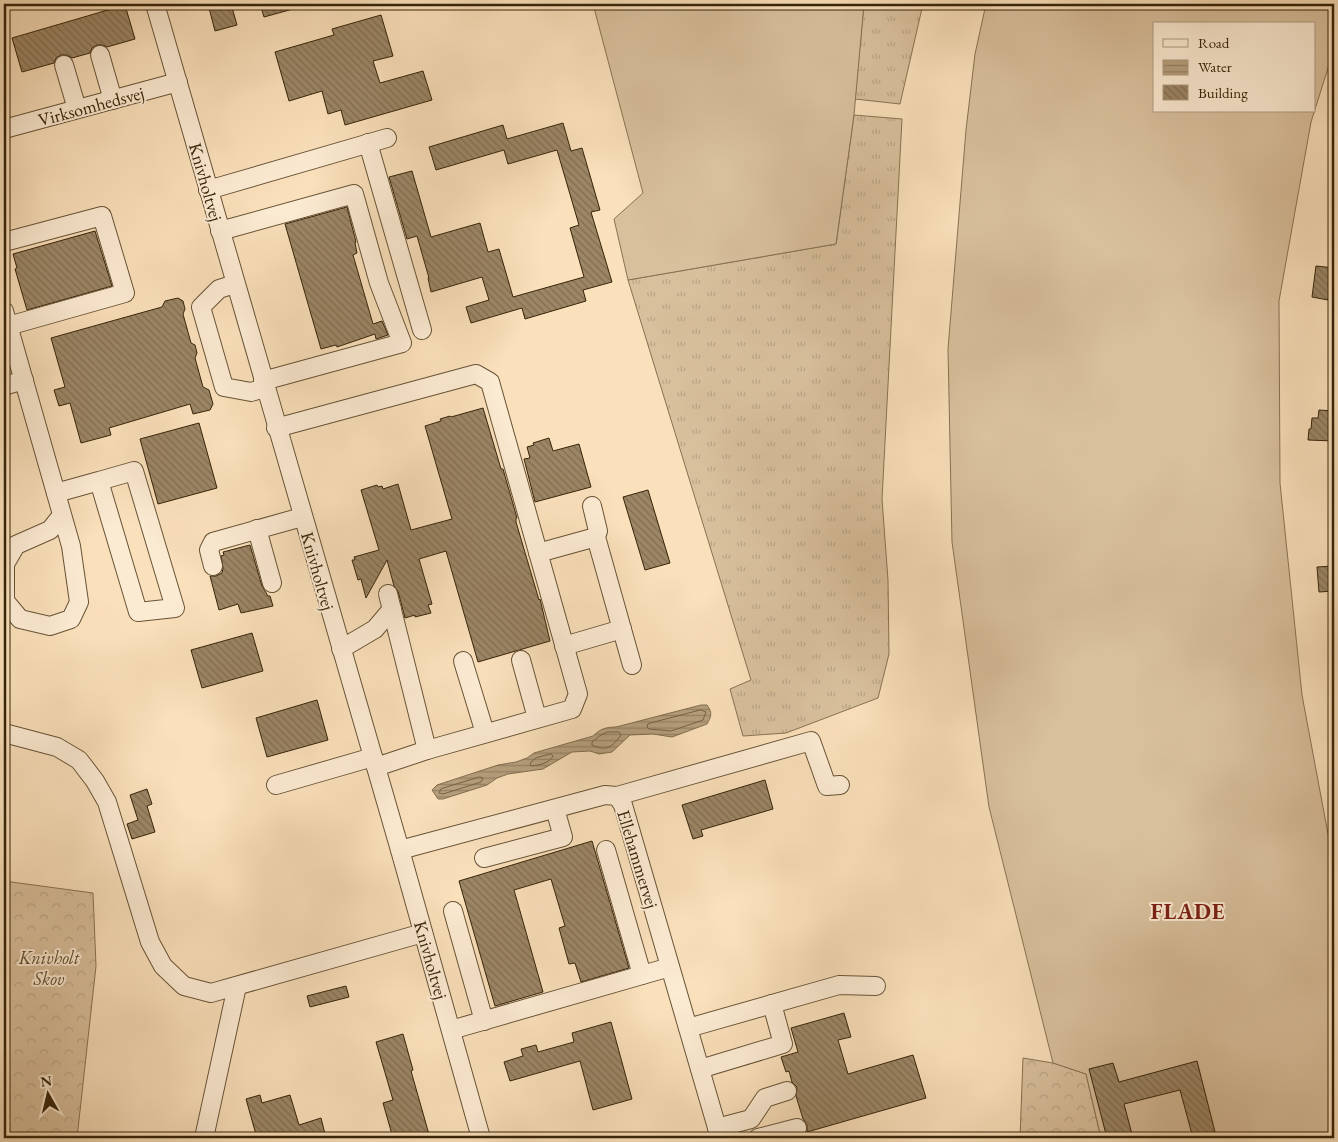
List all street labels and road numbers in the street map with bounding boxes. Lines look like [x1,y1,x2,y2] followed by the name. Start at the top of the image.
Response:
[35,81,147,131] street label: Virksomhedsvej
[184,140,228,224] street label: Knivholtvej
[296,529,340,613] street label: Knivholtvej
[612,807,664,911] street label: Ellehammervej
[409,918,453,1002] street label: Knivholtvej

